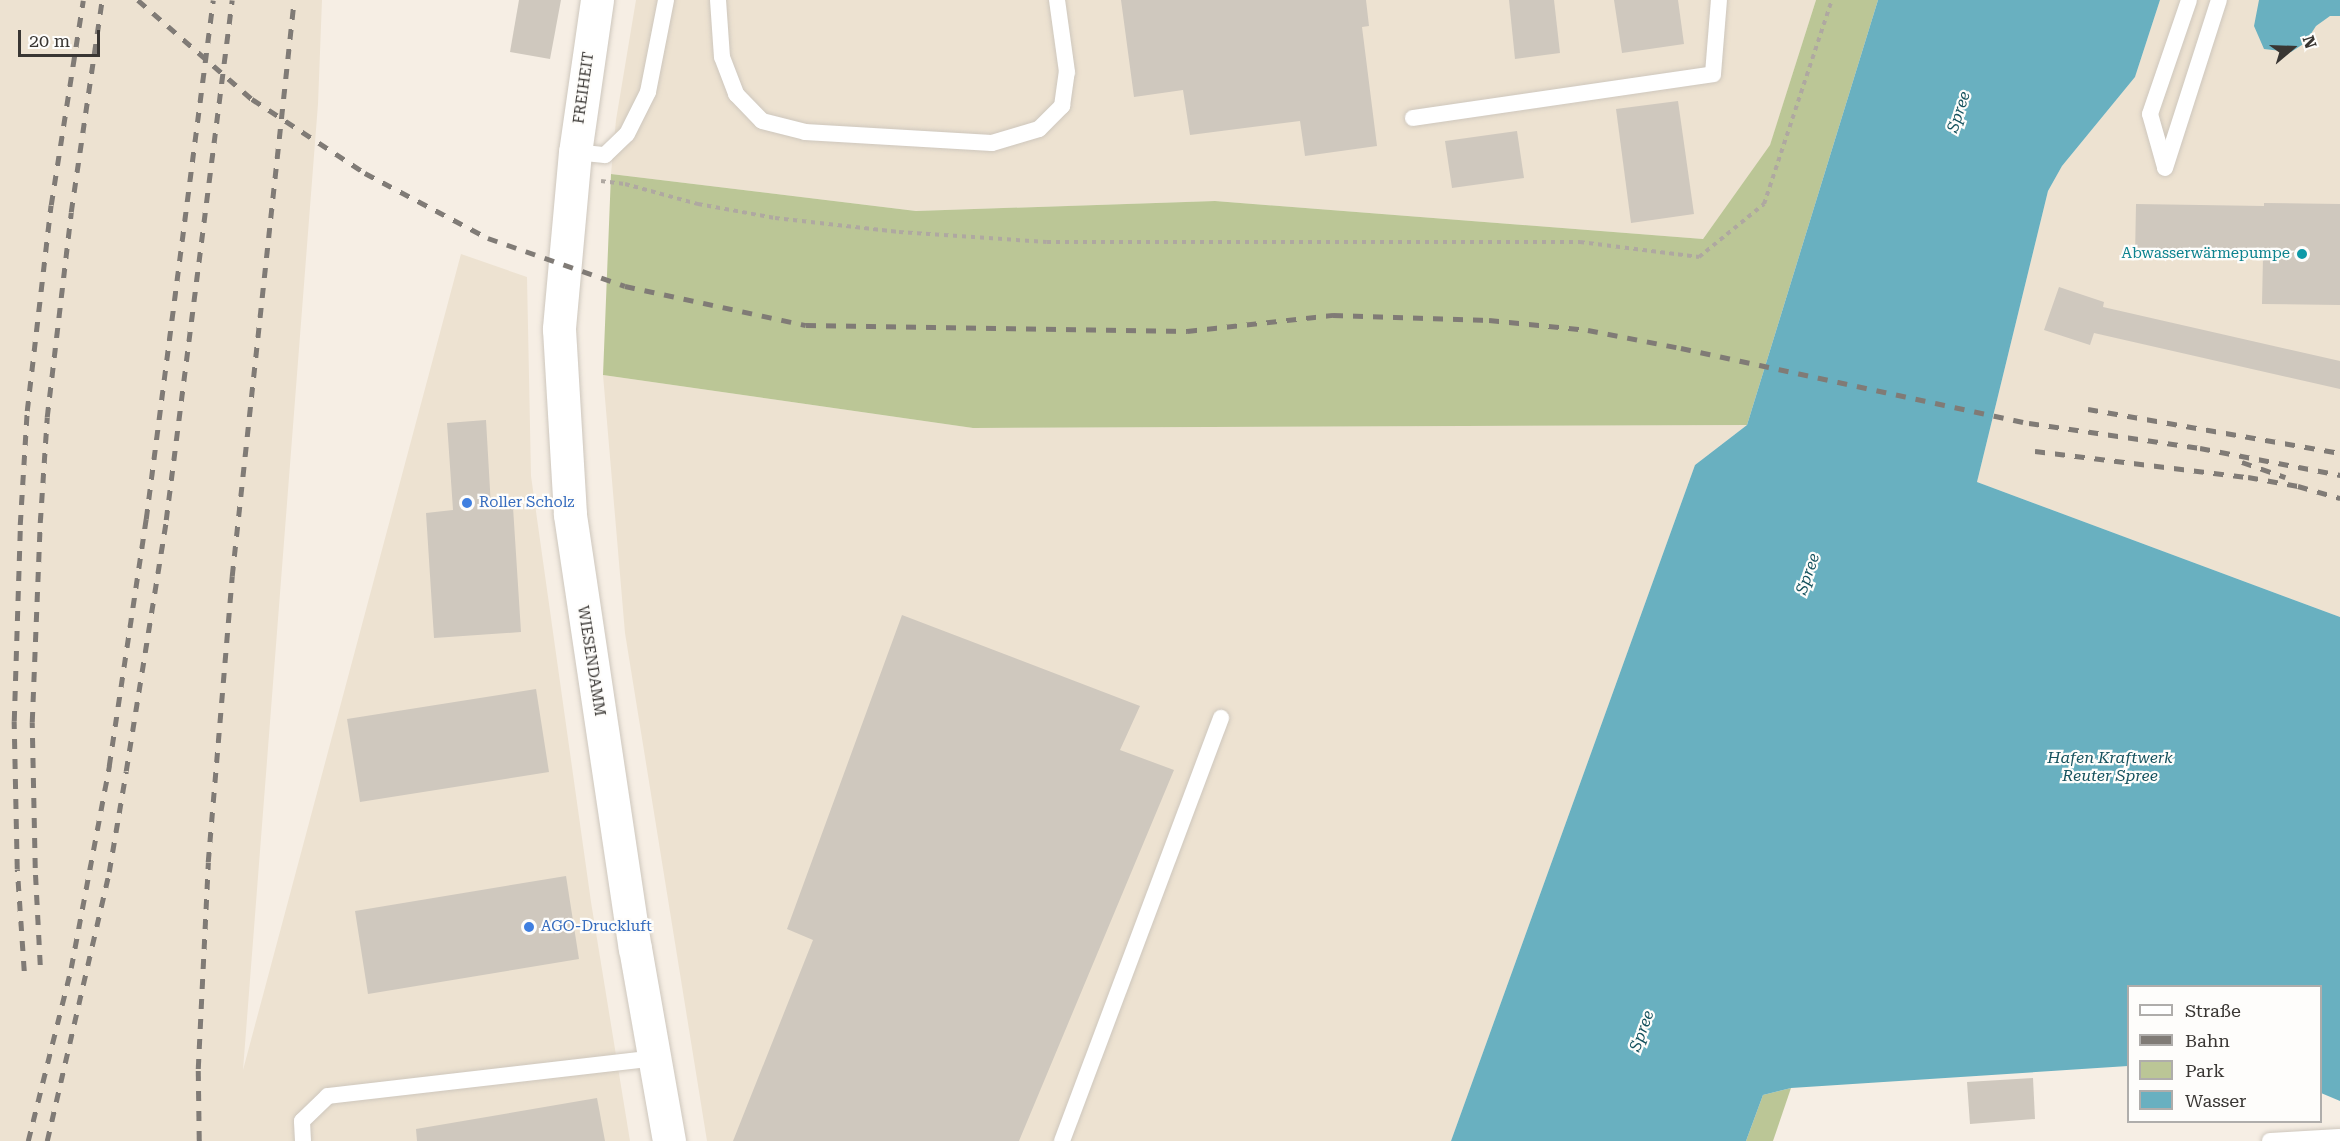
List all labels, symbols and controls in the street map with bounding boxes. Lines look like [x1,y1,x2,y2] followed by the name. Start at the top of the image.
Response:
[21,18,104,56] scale bar
[2262,18,2322,78] north arrow
[29,30,70,51] text: 20 m
[2299,33,2320,51] text: N
[570,51,598,125] street label: FREIHEIT
[1943,89,1975,135] water label: Spree
[2122,245,2290,263] place label: Abwasserwärmepumpe
[2295,247,2309,261] marker: Abwasserwärmepumpe
[479,494,574,512] place label: Roller Scholz
[460,496,474,510] marker: Roller Scholz
[1792,551,1824,597] water label: Spree
[573,604,609,718] street label: WIESENDAMM
[2047,748,2173,786] water label: Hafen Kraftwerk Reuter Spree
[541,918,652,936] place label: AGO-Druckluft
[522,920,536,934] marker: AGO-Druckluft
[2127,985,2322,1123] legend
[2185,1000,2241,1021] text: Straße
[1626,1008,1658,1054] water label: Spree
[2185,1030,2230,1051] text: Bahn
[2185,1060,2225,1081] text: Park
[2185,1090,2246,1111] text: Wasser

